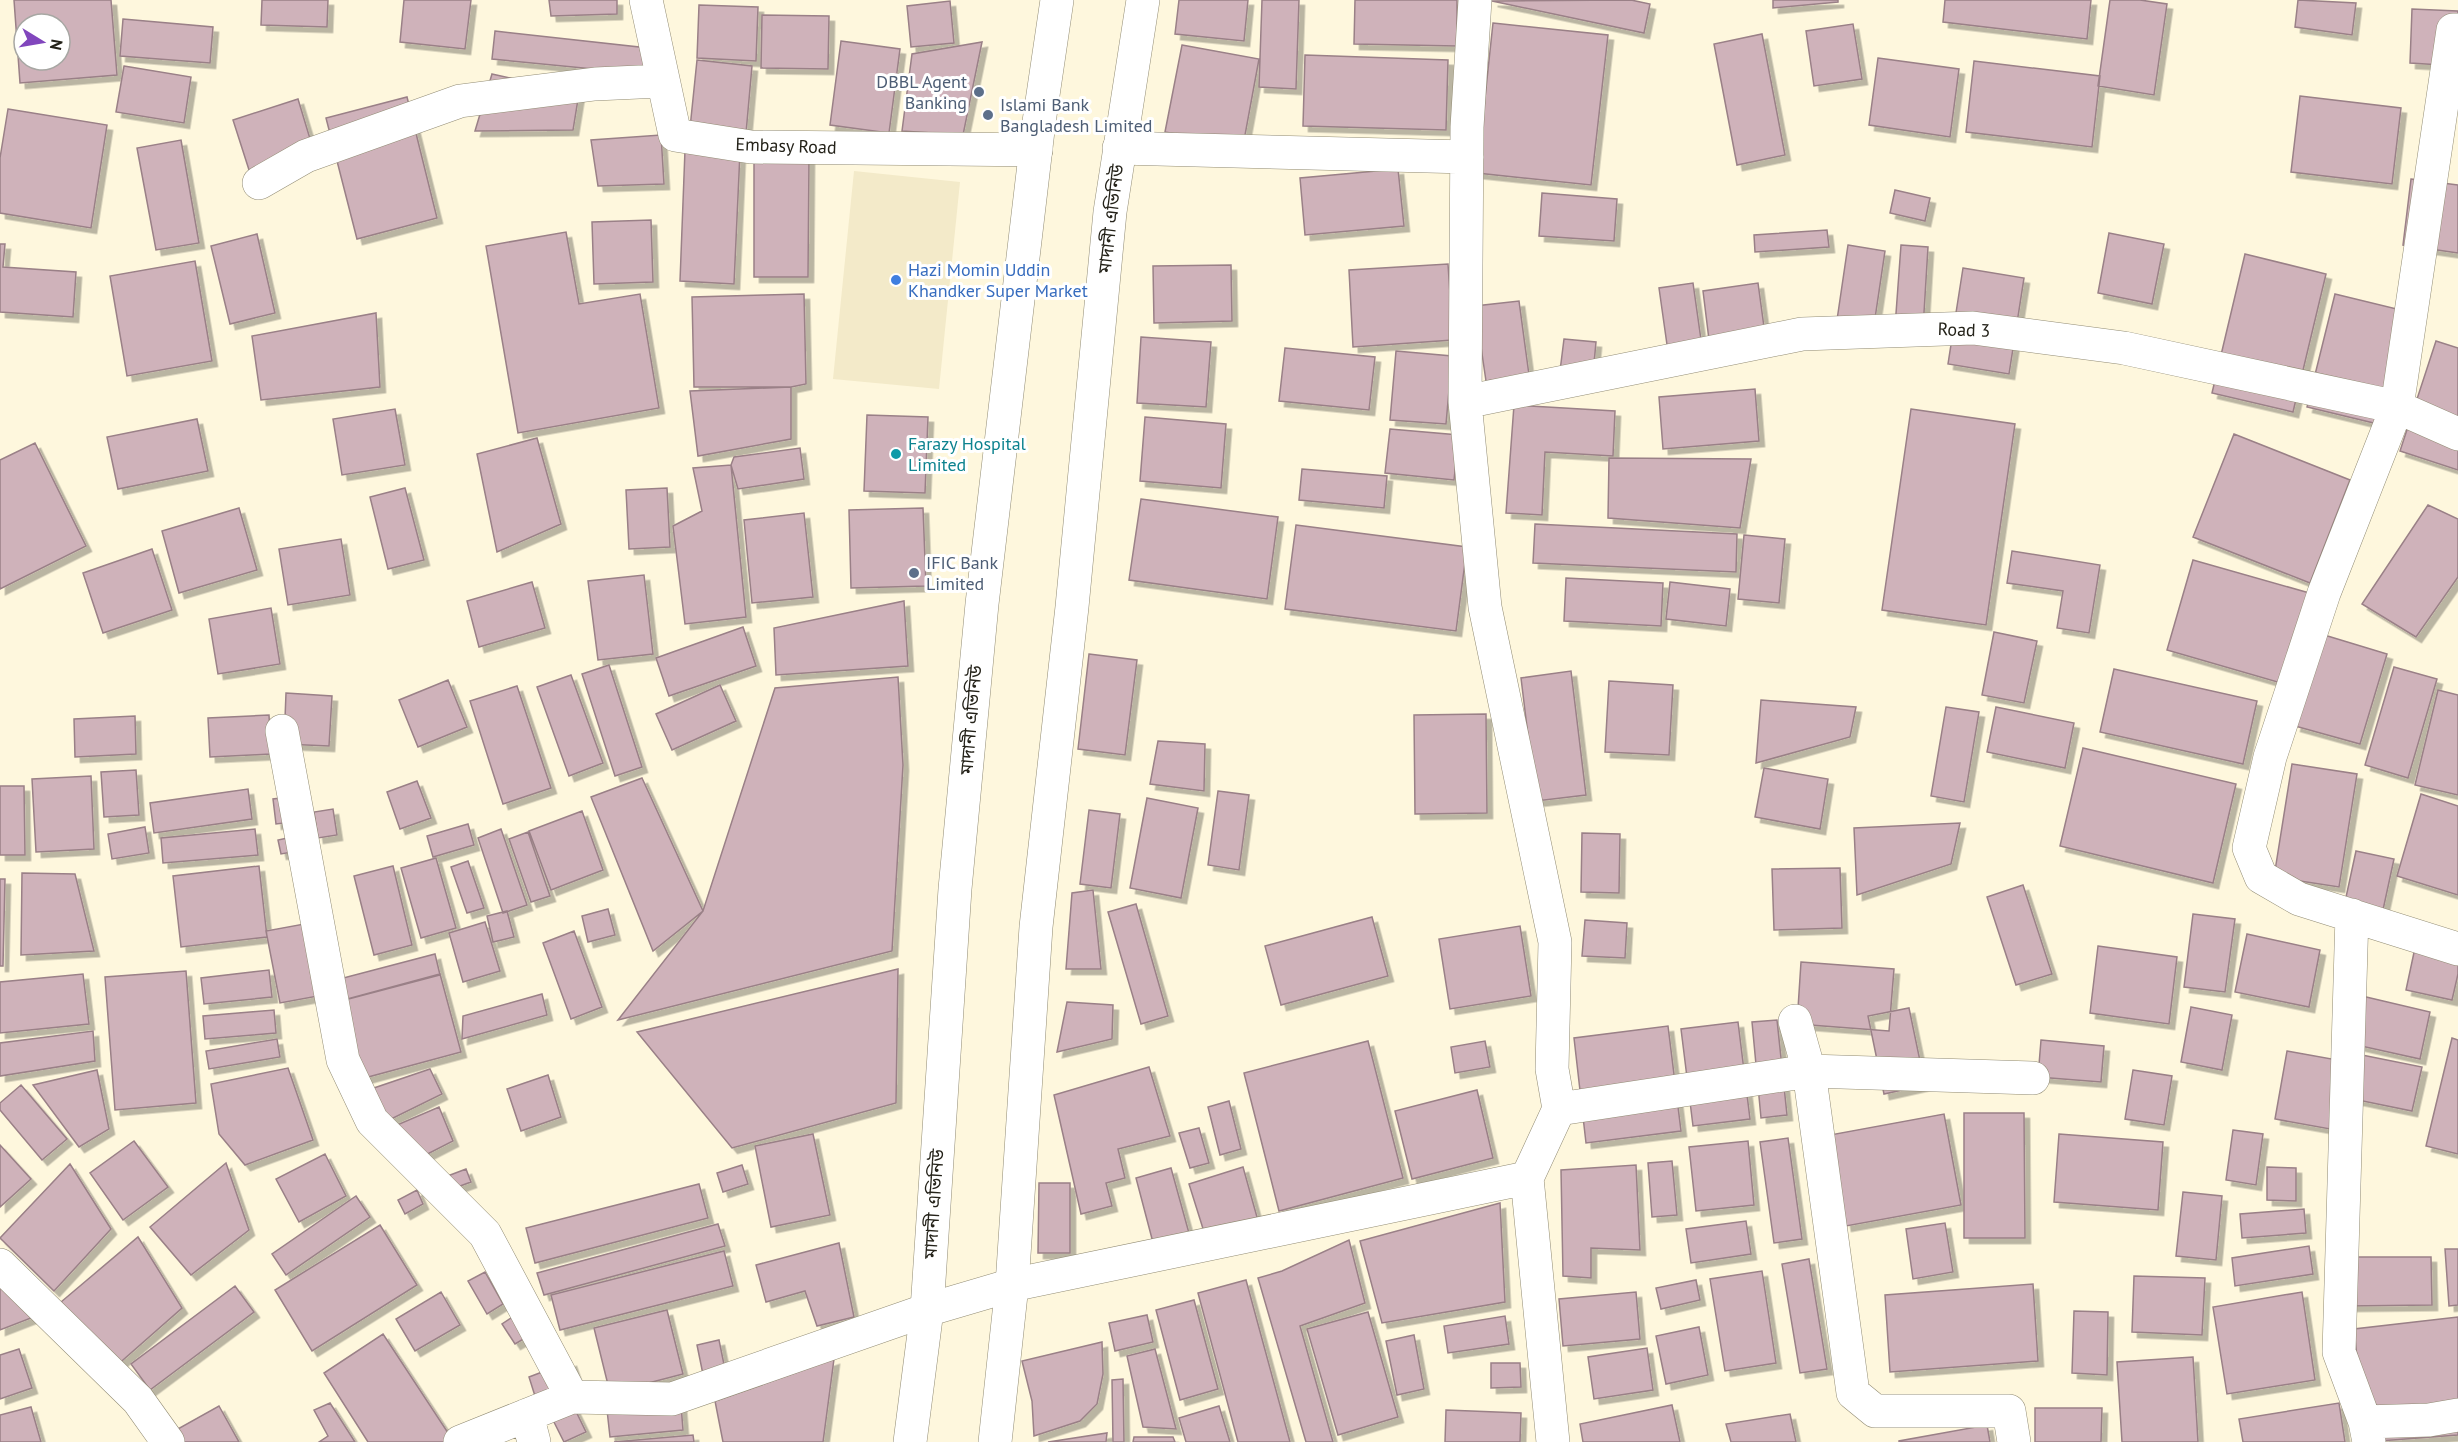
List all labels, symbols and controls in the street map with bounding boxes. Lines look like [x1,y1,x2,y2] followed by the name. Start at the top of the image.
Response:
[12,12,72,72] north arrow
[46,38,68,52] text: N
[876,70,967,114] place label: DBBL Agent Banking
[972,85,986,99] marker: DBBL Agent Banking
[1000,93,1153,137] place label: Islami Bank Bangladesh Limited
[981,108,995,122] marker: Islami Bank Bangladesh Limited
[735,132,837,159] street label: Embasy Road
[1092,163,1129,276] street label: মাদানী এভিনিউ
[908,258,1088,302] place label: Hazi Momin Uddin Khandker Super Market
[889,273,903,287] marker: Hazi Momin Uddin Khandker Super Market
[1937,317,1991,342] street label: Road 3
[908,432,1027,476] place label: Farazy Hospital Limited
[889,447,903,461] marker: Farazy Hospital Limited
[926,551,998,595] place label: IFIC Bank Limited
[907,566,921,580] marker: IFIC Bank Limited
[954,664,987,777] street label: মাদানী এভিনিউ
[918,1148,949,1261] street label: মাদানী এভিনিউ

